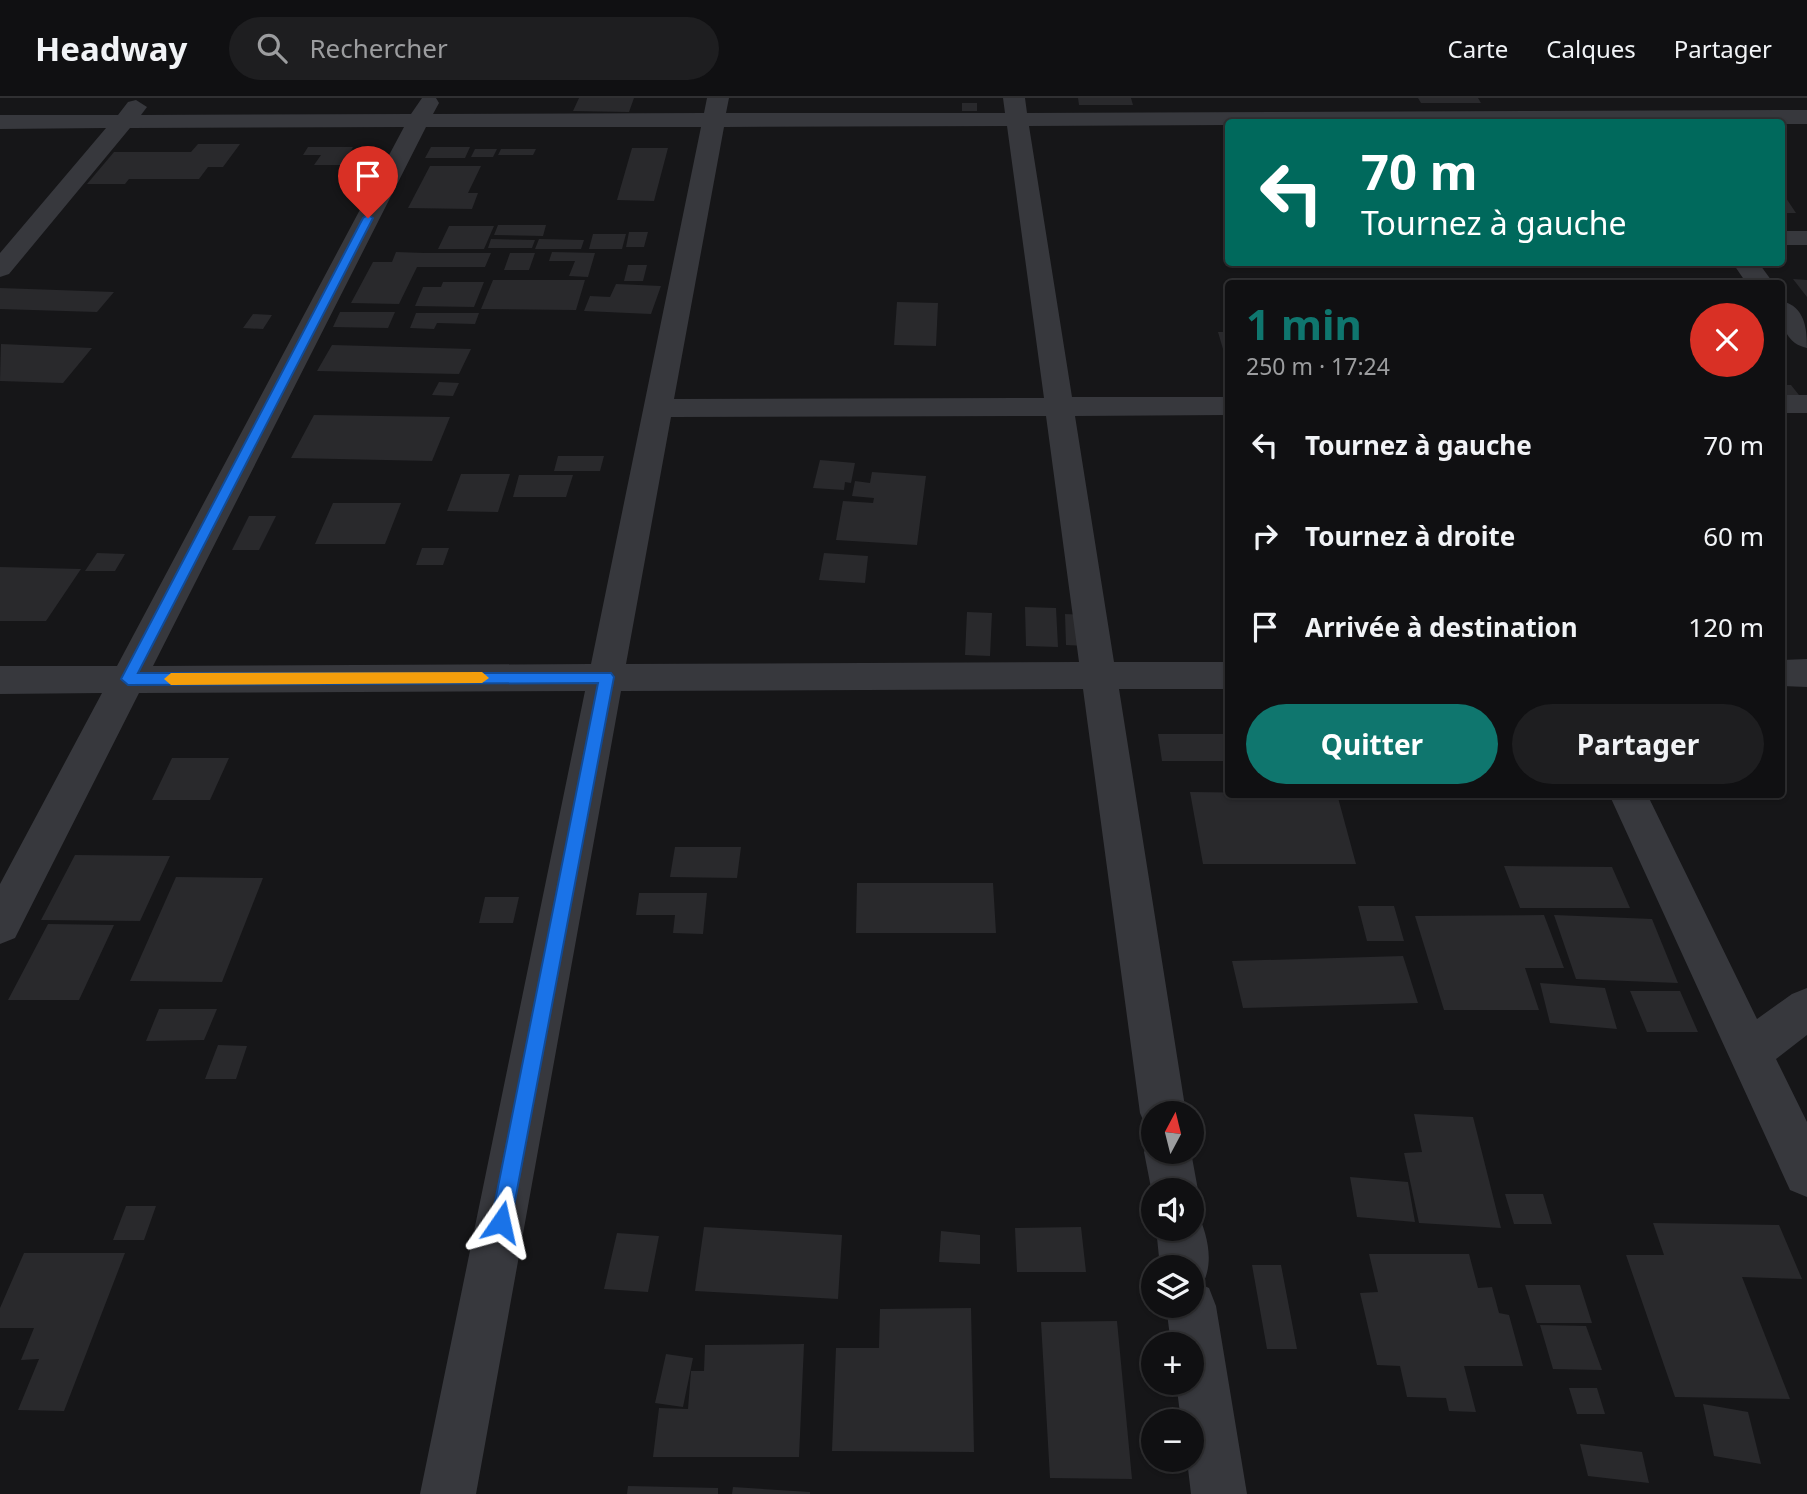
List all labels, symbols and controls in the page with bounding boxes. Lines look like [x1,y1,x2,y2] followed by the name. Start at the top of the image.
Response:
[229,17,719,80] search box
[35,26,187,71] text: Headway
[253,29,291,67] icon: search
[309,30,448,66] text: Rechercher
[1448,32,1508,65] text: Carte
[1546,32,1636,65] text: Calques
[1674,32,1772,65] text: Partager
[1361,138,1478,204] text: 70 m
[338,146,398,218] pin
[1246,147,1337,238] icon: left
[349,157,387,195] icon: arrive
[1361,201,1627,244] text: Tournez à gauche
[1246,295,1362,352] text: 1 min
[1690,303,1764,377] button: close
[1246,350,1390,382] text: 250 m · 17:24
[1246,426,1284,464] icon: left
[1305,427,1532,463] text: Tournez à gauche
[1703,427,1764,463] text: 70 m
[1246,517,1284,555] icon: right
[1305,518,1515,554] text: Tournez à droite
[1703,518,1764,554] text: 60 m
[1246,608,1284,646] icon: arrive
[1305,609,1578,645] text: Arrivée à destination
[1688,609,1764,645] text: 120 m
[1246,704,1498,784] button: Quitter
[1512,704,1764,784] button: Partager
[1141,1101,1204,1164] north arrow
[1141,1101,1204,1472] map controls
[1141,1178,1204,1241] button: sound
[464,1185,538,1259] position arrow
[1141,1255,1204,1318] button: layers
[1141,1332,1204,1395] button: +
[1141,1409,1204,1472] button: −

